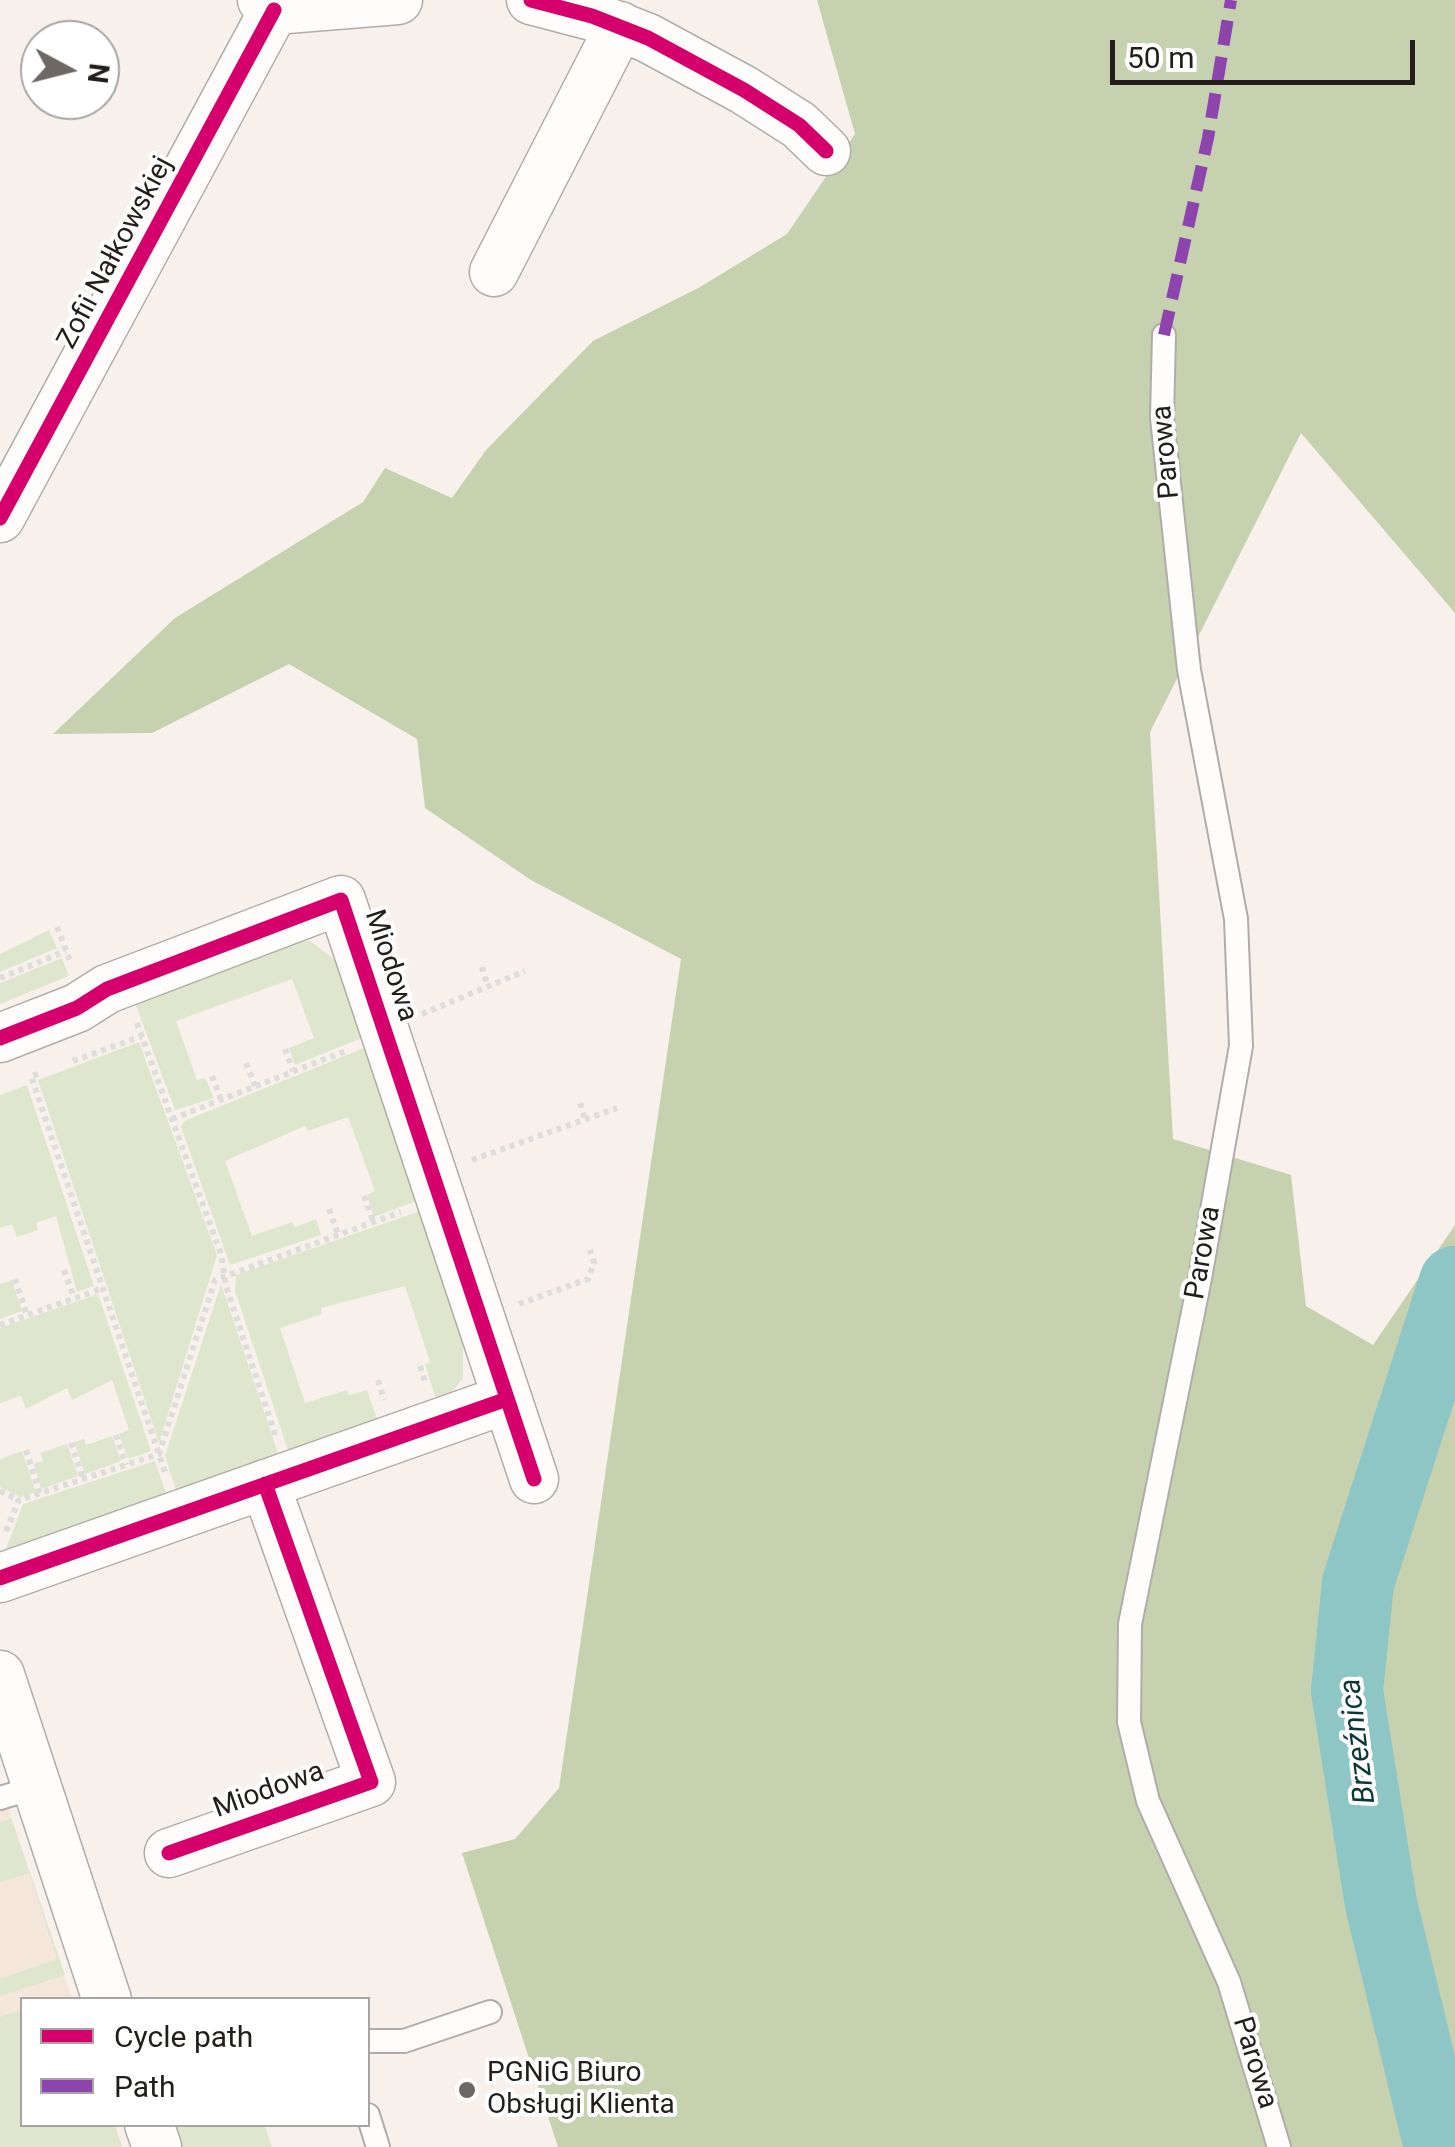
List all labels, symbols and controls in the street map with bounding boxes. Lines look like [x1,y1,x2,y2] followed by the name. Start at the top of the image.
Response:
[20,20,120,120] north arrow
[1115,20,1420,82] scale bar
[1127,40,1194,75] text: 50 m
[81,62,116,85] text: N
[51,151,181,355] street label: Zofii Nałkowskiej
[1146,404,1188,500] street label: Parowa
[356,906,424,1026] street label: Miodowa
[1179,1204,1229,1302] street label: Parowa
[1333,1676,1385,1806] water label: Brzeźnica
[209,1756,329,1826] street label: Miodowa
[20,1997,370,2127] legend
[1224,2013,1284,2113] street label: Parowa
[114,2019,253,2054] text: Cycle path
[487,2057,675,2123] place label: PGNiG Biuro Obsługi Klienta
[114,2069,175,2104] text: Path
[456,2079,478,2101] marker: PGNiG Biuro Obsługi Klienta

